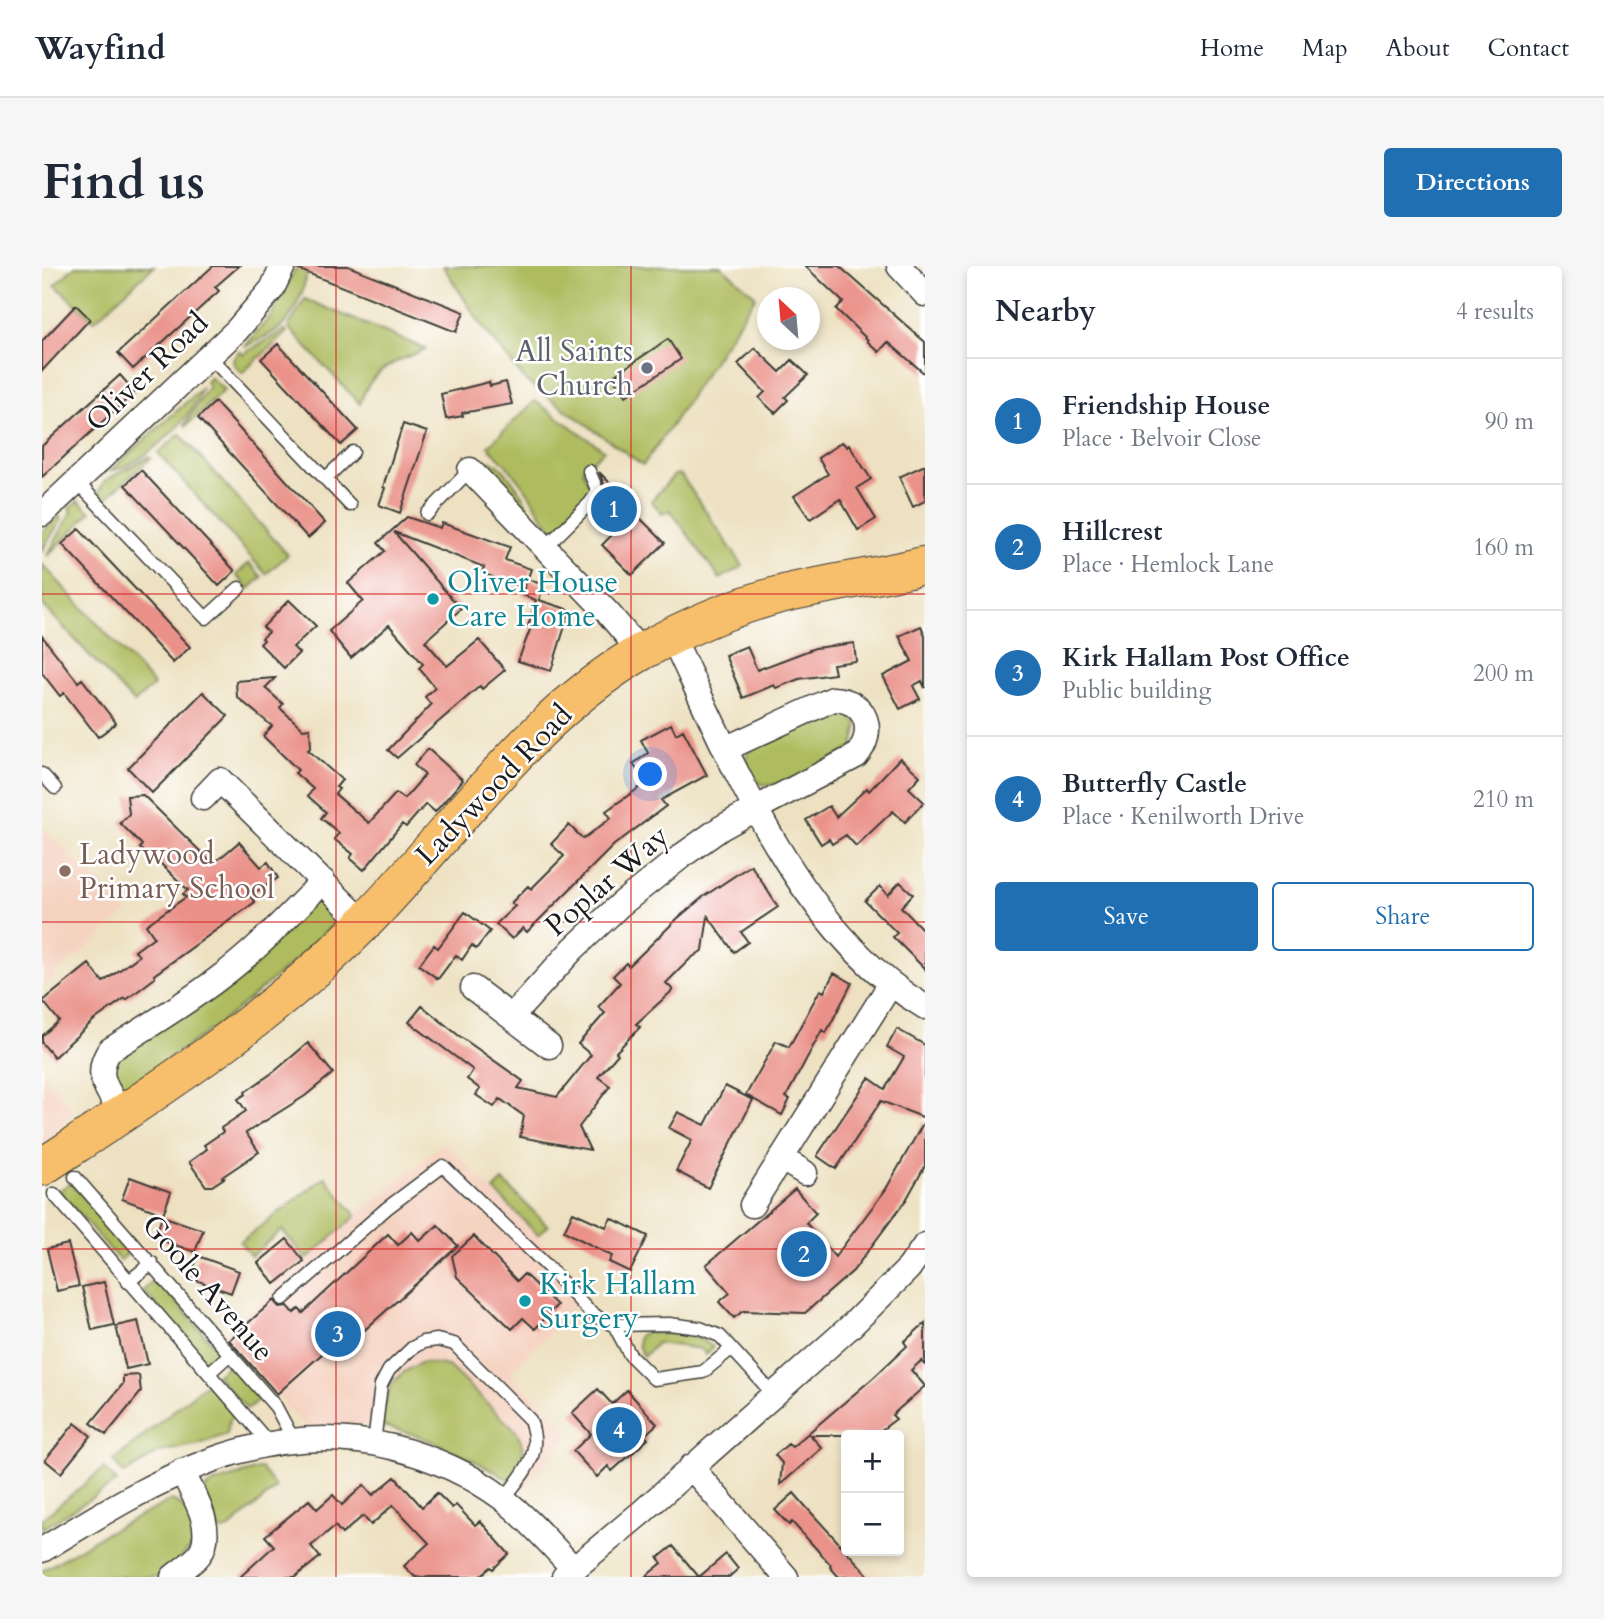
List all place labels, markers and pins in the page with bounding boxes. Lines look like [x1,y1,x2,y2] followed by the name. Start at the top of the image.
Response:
[515,331,634,406] place label: All Saints Church
[639,360,655,376] marker: All Saints Church
[591,483,637,535] pin: 1
[447,562,618,637] place label: Oliver House Care Home
[425,591,441,607] marker: Oliver House Care Home
[79,834,275,909] place label: Ladywood Primary School
[57,863,73,879] marker: Ladywood Primary School
[781,1228,827,1280] pin: 2
[539,1264,697,1339] place label: Kirk Hallam Surgery
[517,1293,533,1309] marker: Kirk Hallam Surgery
[315,1308,361,1360] pin: 3
[596,1404,642,1456] pin: 4

